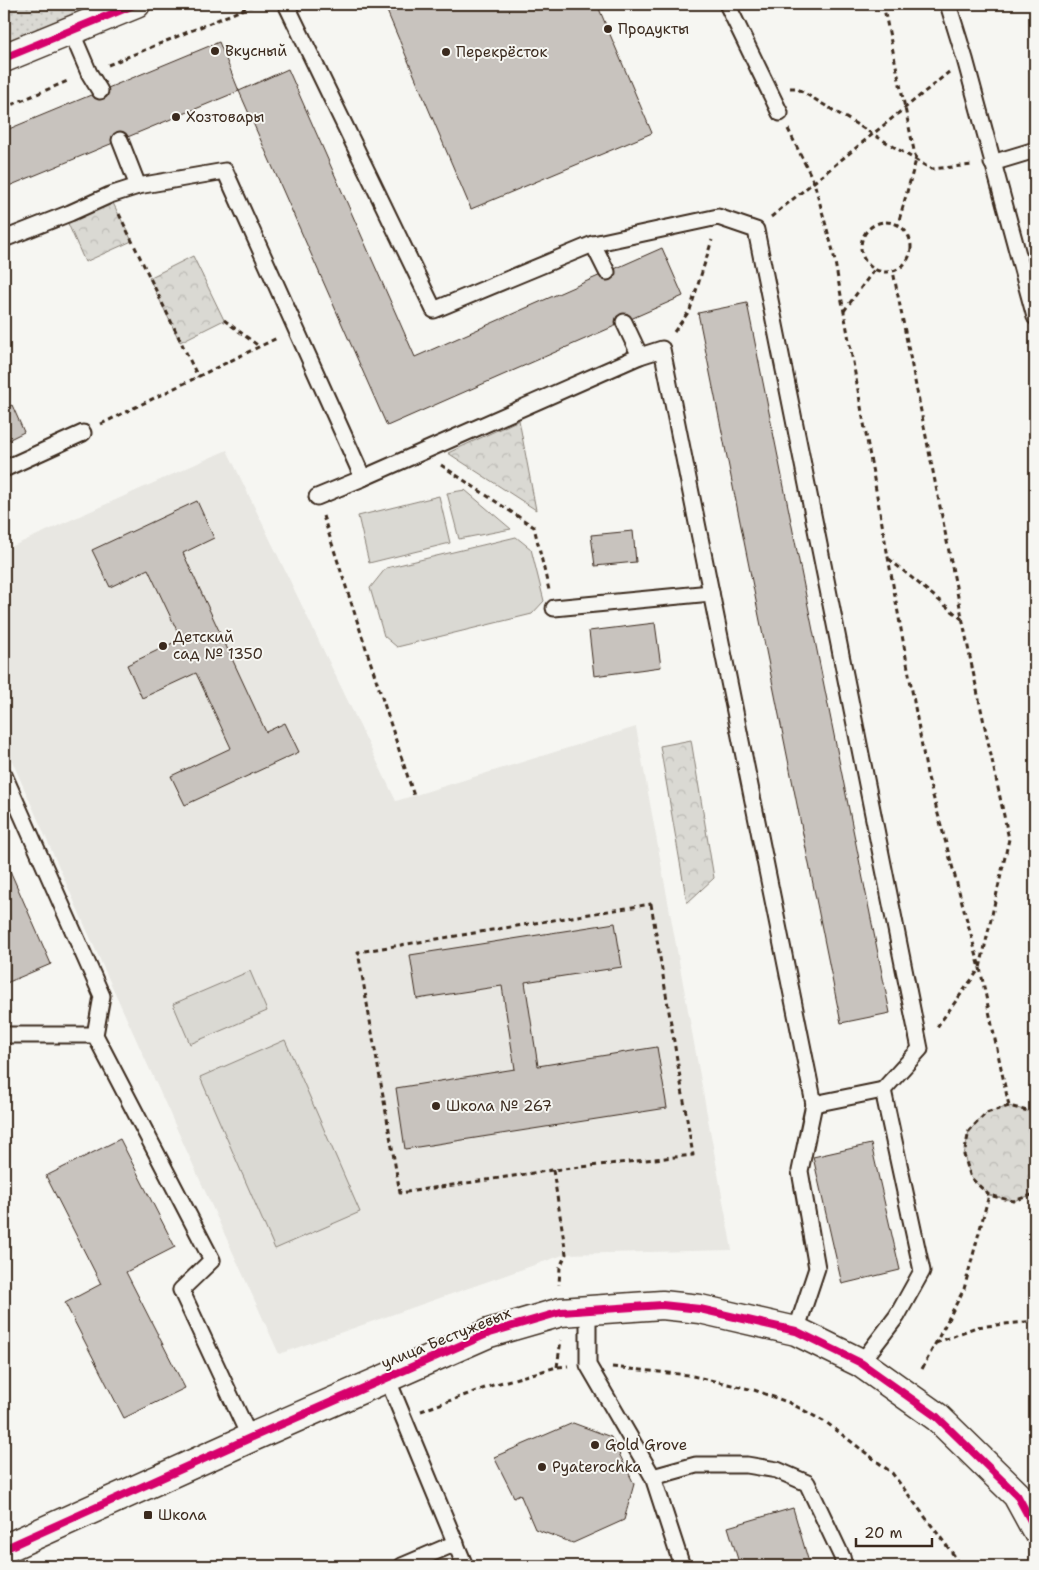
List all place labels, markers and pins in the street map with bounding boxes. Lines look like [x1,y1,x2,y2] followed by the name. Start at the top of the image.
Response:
[618,19,689,39] place label: Продукты
[602,23,614,35] marker: Продукты
[225,41,287,61] place label: Вкусный
[456,42,547,62] place label: Перекрёсток
[209,45,221,57] marker: Вкусный
[440,46,452,58] marker: Перекрёсток
[186,107,264,127] place label: Хозтовары
[170,111,182,123] marker: Хозтовары
[173,627,263,664] place label: Детский сад № 1350
[157,640,169,652] marker: Детский сад № 1350
[446,1096,552,1116] place label: Школа № 267
[430,1100,442,1112] marker: Школа № 267
[605,1435,687,1455] place label: Gold Grove
[589,1439,601,1451] marker: Gold Grove
[552,1457,643,1477] place label: Pyaterochka
[536,1461,548,1473] marker: Pyaterochka
[158,1505,207,1525] place label: Школа
[142,1509,154,1521] marker: Школа

